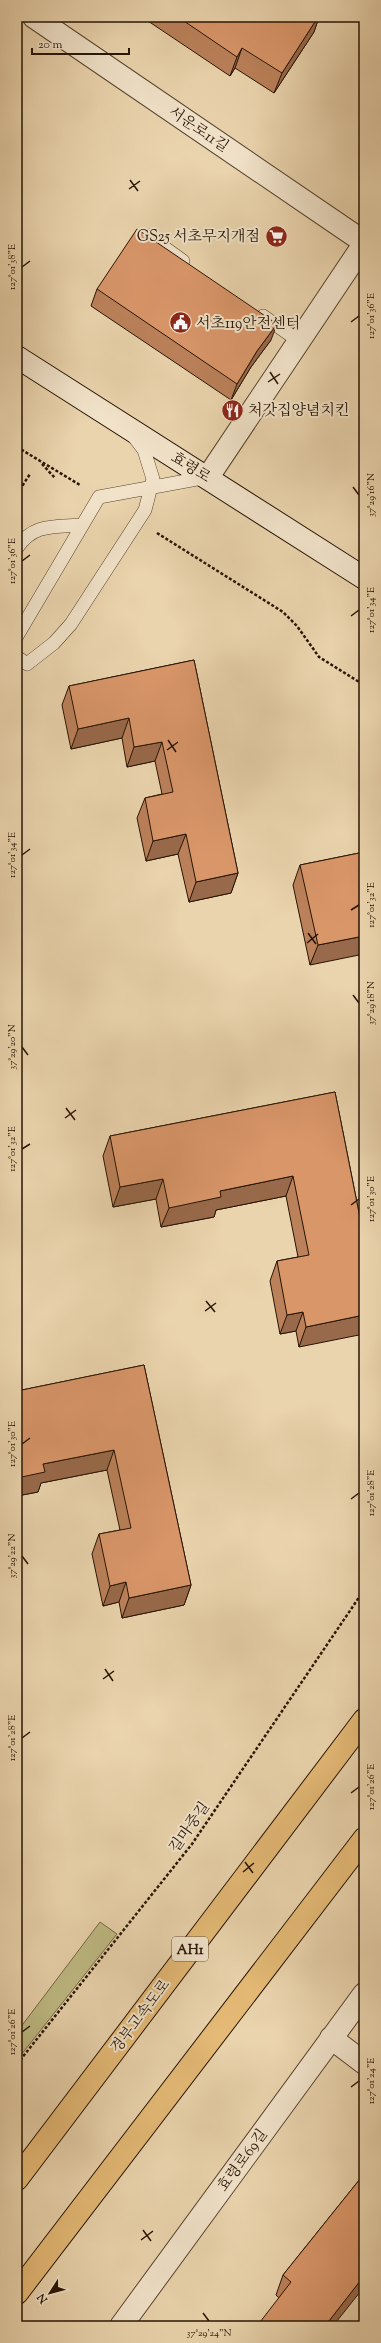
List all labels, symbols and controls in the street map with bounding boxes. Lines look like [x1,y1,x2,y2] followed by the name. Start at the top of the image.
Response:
[32,30,129,56] scale bar
[38,36,63,54] text: 20 m
[164,102,232,158] street label: 서운로11길
[263,223,289,249] supermarket icon: GS25 서초무지개점
[137,227,260,248] place label: GS25 서초무지개점
[5,244,20,290] text: 127°01'38"E
[364,293,379,339] text: 127°01'36"E
[168,310,194,336] public building icon: 서초119안전센터
[196,314,300,335] place label: 서초119안전센터
[219,397,245,423] restaurant icon: 처갓집양념치킨
[248,401,349,422] place label: 처갓집양념치킨
[166,448,215,489] street label: 효령로
[364,473,379,517] text: 37°29'16"N
[5,538,20,584] text: 127°01'36"E
[364,587,379,633] text: 127°01'34"E
[5,832,20,878] text: 127°01'34"E
[364,882,379,928] text: 127°01'32"E
[364,981,379,1025] text: 37°29'18"N
[5,1024,20,1070] text: 37°29'20"N
[5,1126,20,1172] text: 127°01'32"E
[364,1176,379,1222] text: 127°01'30"E
[5,1421,20,1467] text: 127°01'30"E
[364,1470,379,1516] text: 127°01'28"E
[5,1534,20,1578] text: 37°29'22"N
[5,1715,20,1761] text: 127°01'28"E
[364,1764,379,1810] text: 127°01'26"E
[165,1798,215,1858] street label: 길마중길
[172,1937,208,1961] road number: AH1
[107,1975,176,2058] street label: 경부고속도로
[5,2009,20,2055] text: 127°01'26"E
[364,2058,379,2104] text: 127°01'24"E
[213,2125,273,2196] street label: 효령로69길
[30,2273,70,2313] north arrow
[34,2290,52,2307] text: N
[186,2326,232,2341] text: 37°29'24"N

